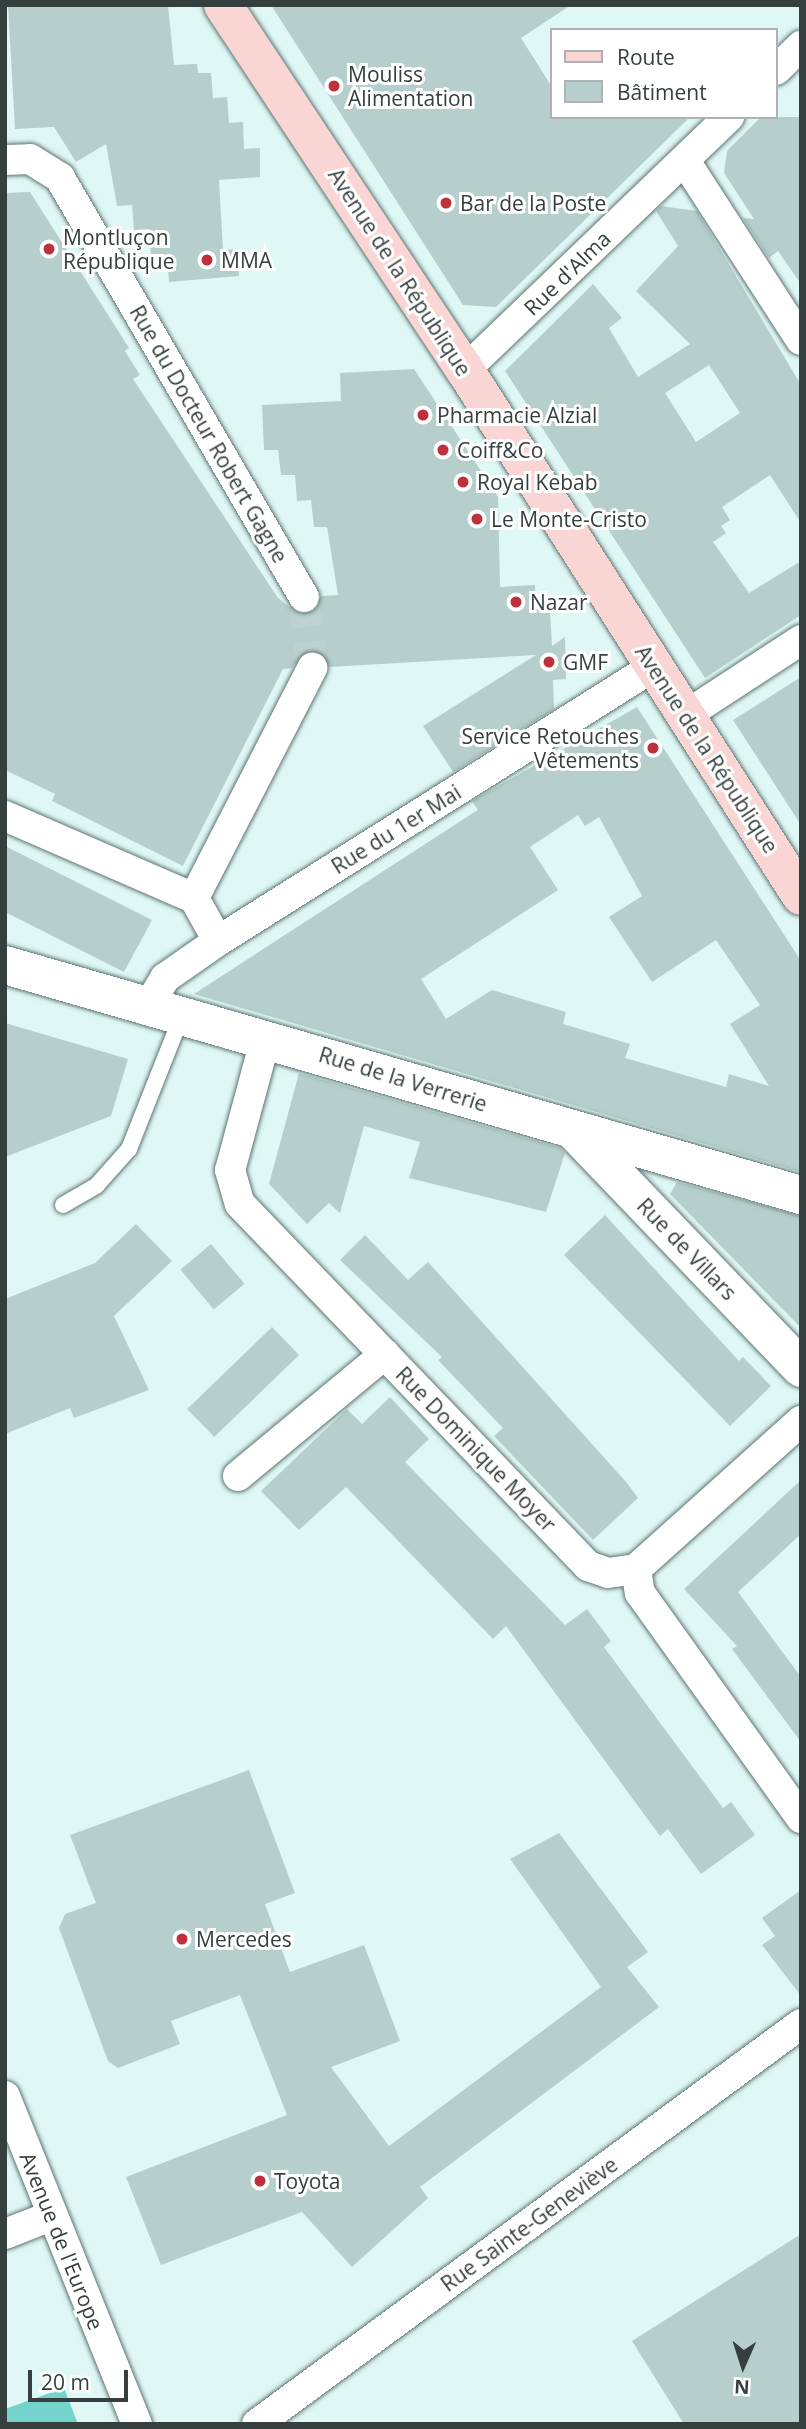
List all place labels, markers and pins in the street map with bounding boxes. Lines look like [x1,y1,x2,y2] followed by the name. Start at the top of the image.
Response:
[348,61,473,111] place label: Mouliss Alimentation
[326,78,342,94] marker: Mouliss Alimentation
[460,190,606,216] place label: Bar de la Poste
[438,195,454,211] marker: Bar de la Poste
[63,224,174,274] place label: Montluçon République
[41,241,57,257] marker: Montluçon République
[221,247,272,273] place label: MMA
[199,252,215,268] marker: MMA
[437,402,597,428] place label: Pharmacie Alzial
[415,407,431,423] marker: Pharmacie Alzial
[457,437,543,463] place label: Coiff&Co
[435,442,451,458] marker: Coiff&Co
[477,469,598,495] place label: Royal Kebab
[455,474,471,490] marker: Royal Kebab
[491,506,647,532] place label: Le Monte-Cristo
[469,511,485,527] marker: Le Monte-Cristo
[530,589,588,615] place label: Nazar
[508,594,524,610] marker: Nazar
[563,649,608,675] place label: GMF
[541,654,557,670] marker: GMF
[462,723,639,773] place label: Service Retouches Vêtements
[645,740,661,756] marker: Service Retouches Vêtements
[196,1926,292,1952] place label: Mercedes
[174,1931,190,1947] marker: Mercedes
[274,2168,341,2194] place label: Toyota
[252,2173,268,2189] marker: Toyota

